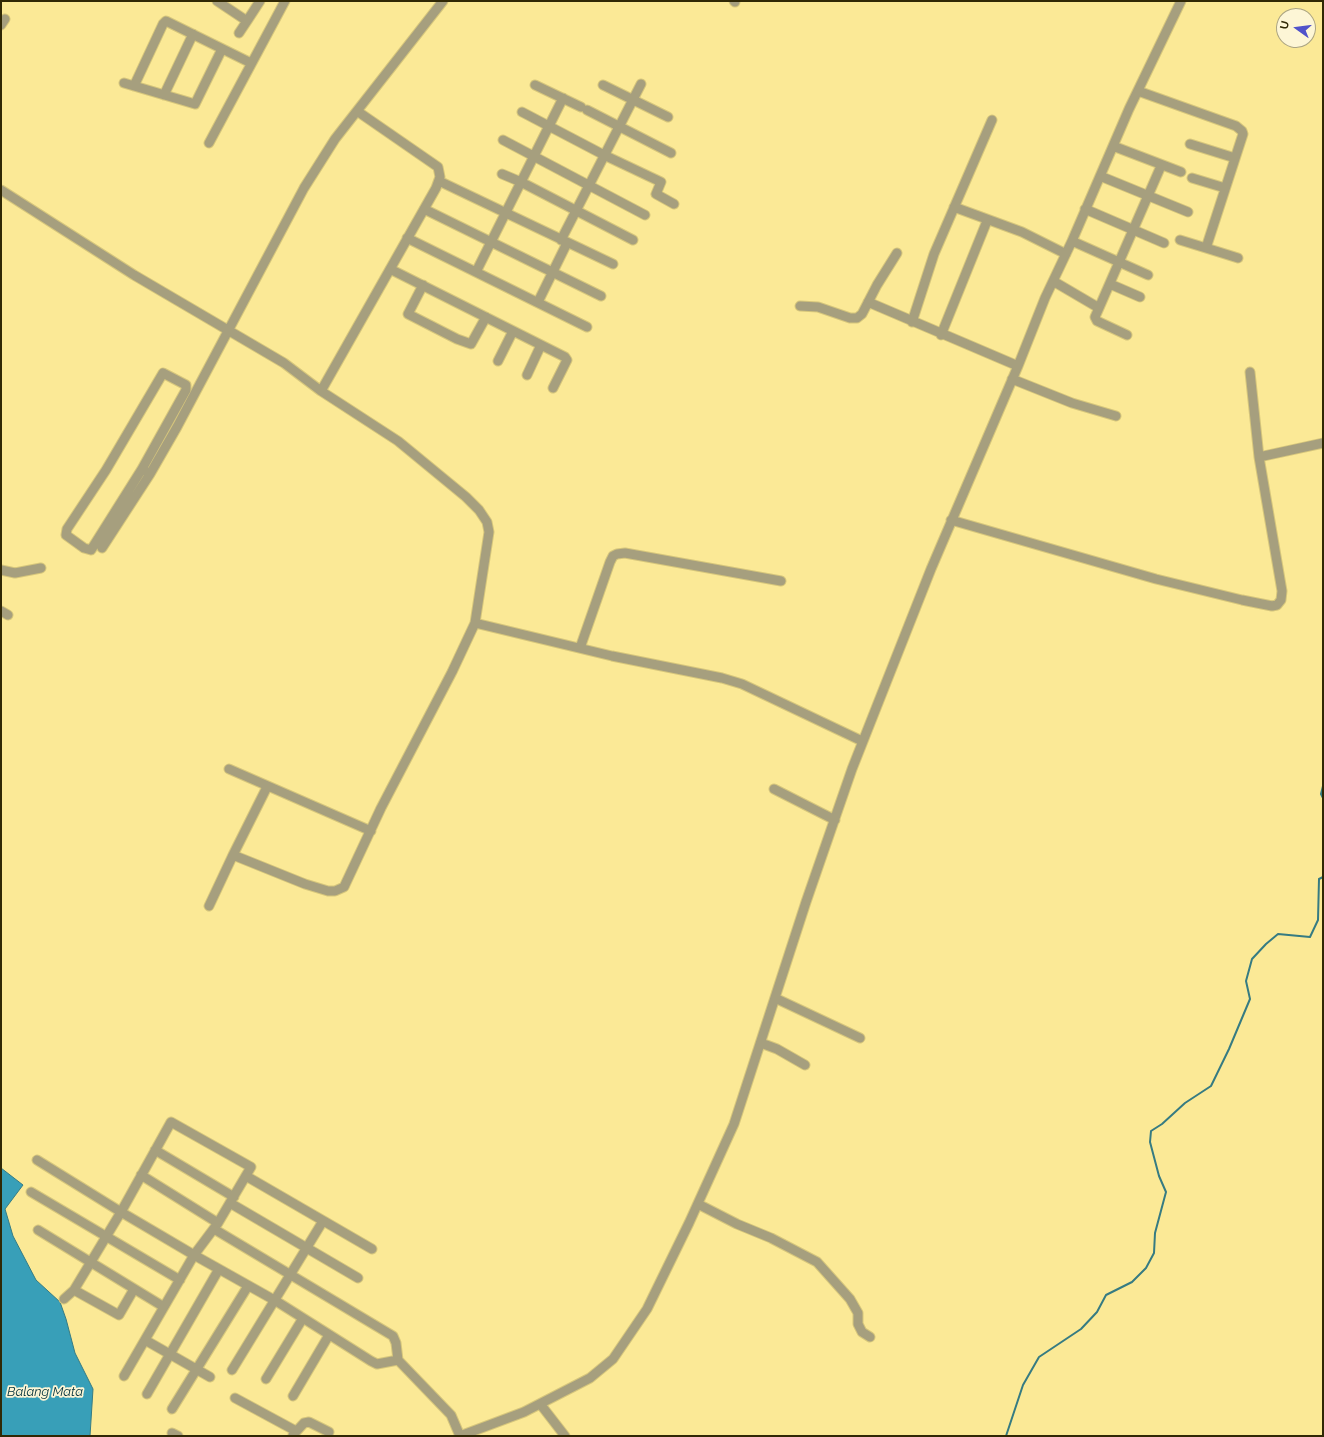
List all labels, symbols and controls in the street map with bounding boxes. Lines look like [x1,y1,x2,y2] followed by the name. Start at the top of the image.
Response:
[1276,8,1316,48] north arrow
[1278,20,1292,31] text: U
[7,1384,83,1400] water label: Balang Mata

